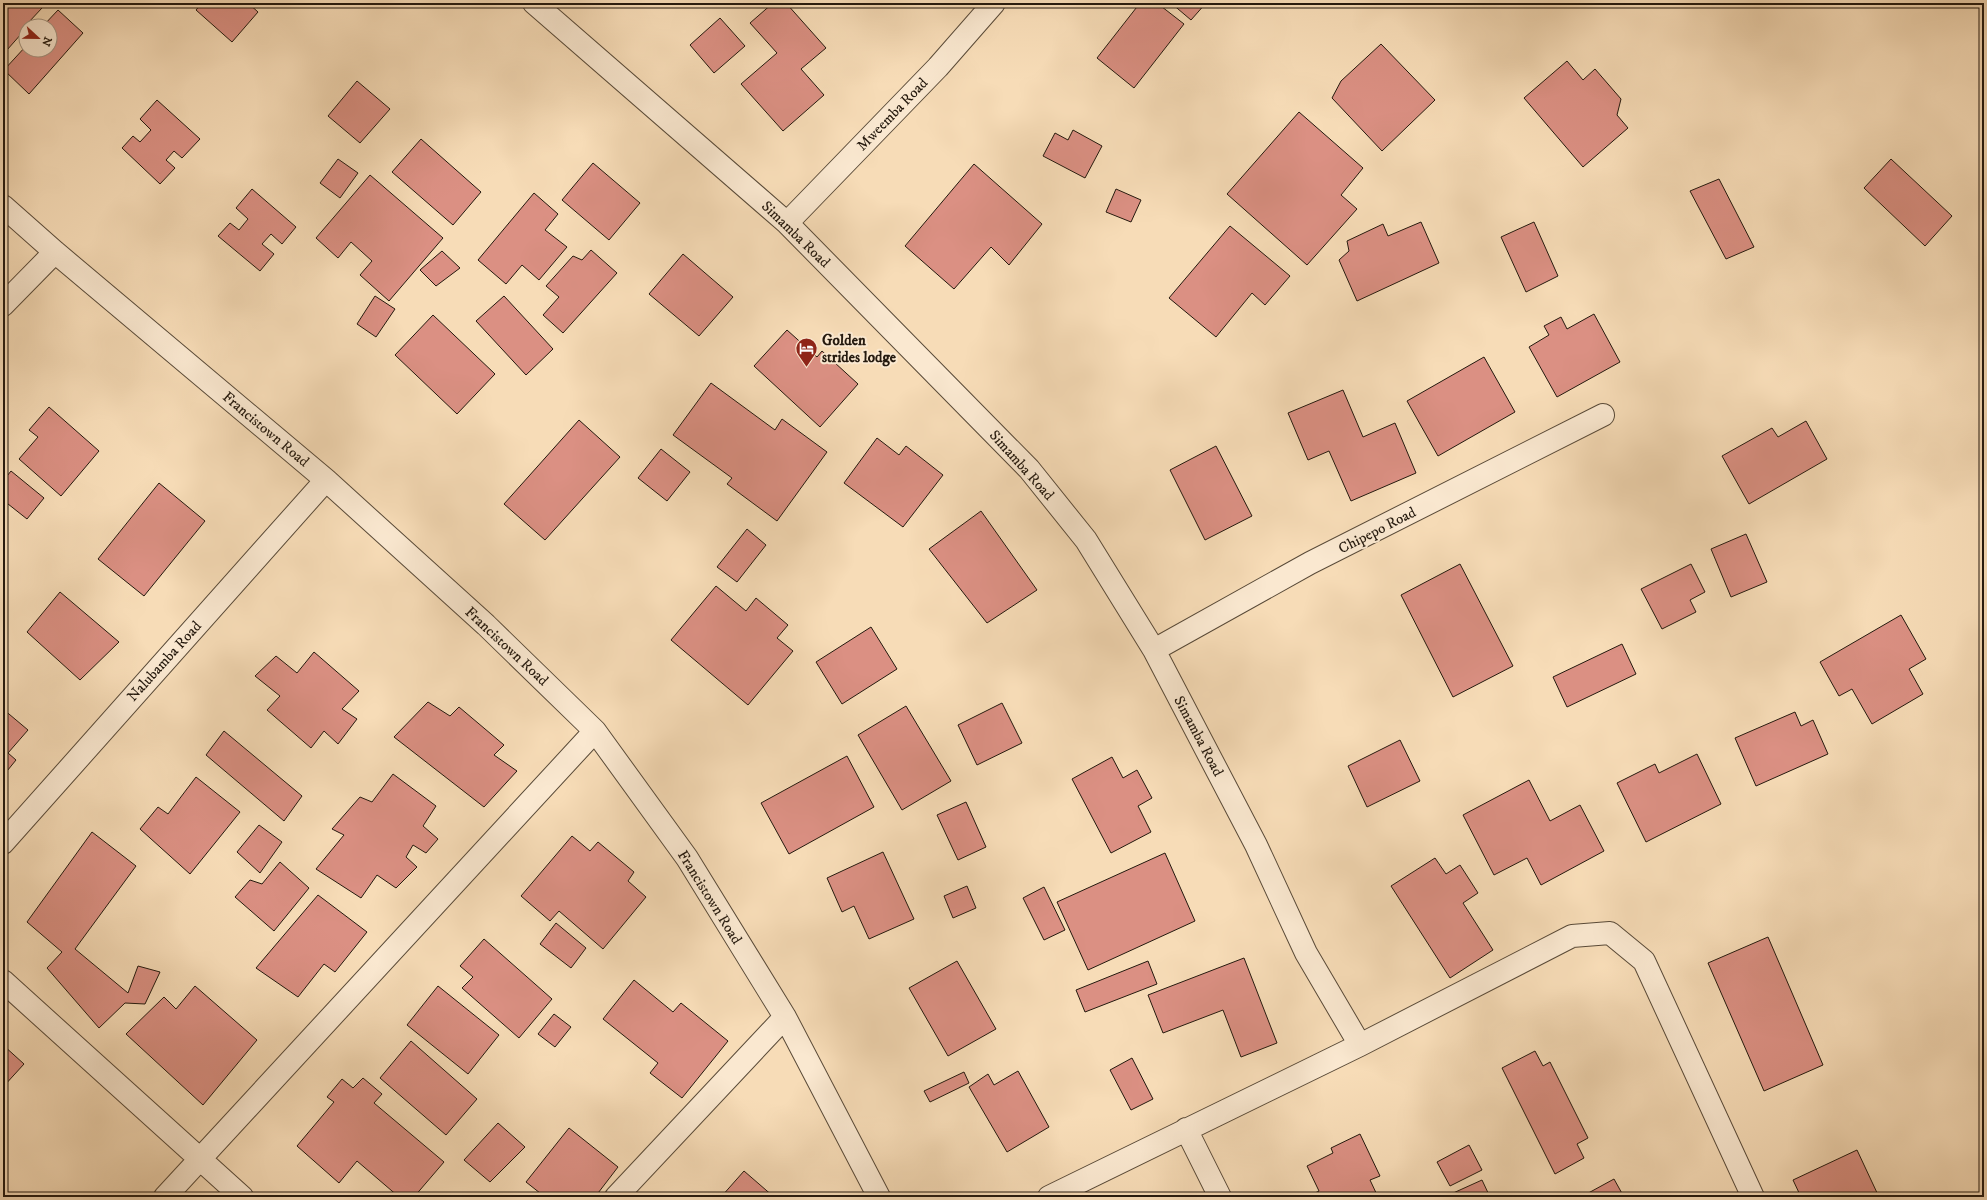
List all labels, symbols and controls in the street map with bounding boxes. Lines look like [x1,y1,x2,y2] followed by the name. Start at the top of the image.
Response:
[18,18,58,58] north arrow
[38,35,55,48] text: N
[853,73,932,155] street label: Mweemba Road
[757,197,834,272] street label: Simamba Road
[822,331,897,367] place label: Golden strides lodge
[794,336,820,369] hotel icon: Golden strides lodge
[218,388,313,471] street label: Francistown Road
[985,426,1059,505] street label: Simamba Road
[1335,503,1420,558] street label: Chipepo Road
[461,603,553,690] street label: Francistown Road
[123,617,206,706] street label: Nalubamba Road
[1169,693,1228,780] street label: Simamba Road
[673,847,746,948] street label: Francistown Road

